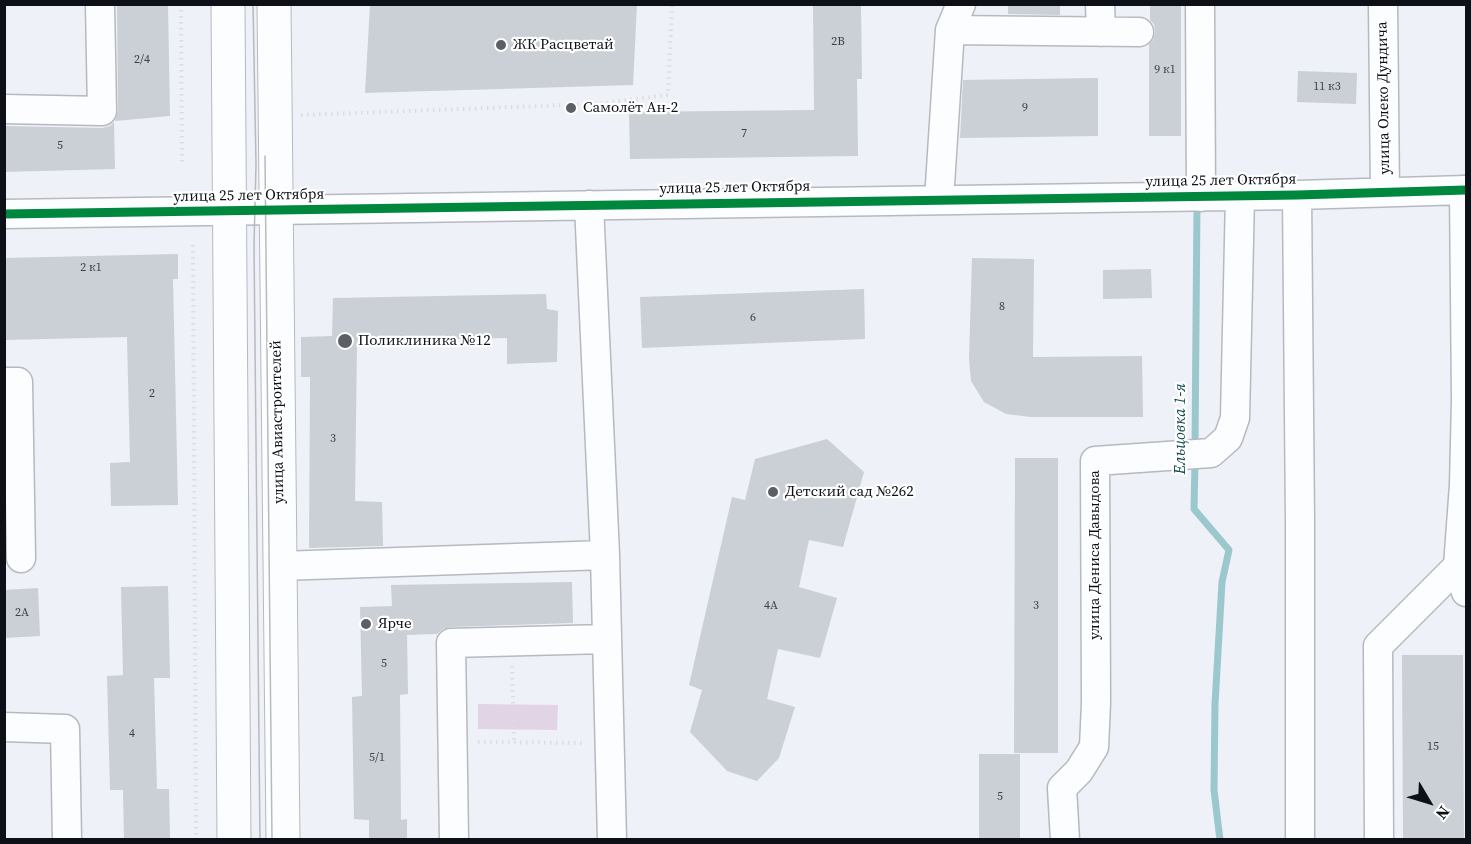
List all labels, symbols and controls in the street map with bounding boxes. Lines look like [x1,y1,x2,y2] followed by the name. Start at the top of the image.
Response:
[1374,21,1394,175] street label: улица Олеко Дундича
[831,35,845,49] house number: 2В
[513,36,614,54] place label: ЖК Расцветай
[494,38,508,52] marker: ЖК Расцветай
[134,53,150,67] house number: 2/4
[1154,63,1176,77] house number: 9 к1
[1313,80,1341,94] house number: 11 к3
[583,99,678,117] place label: Самолёт Ан-2
[564,101,578,115] marker: Самолёт Ан-2
[1022,101,1028,115] house number: 9
[741,127,747,141] house number: 7
[57,139,63,153] house number: 5
[1145,171,1297,191] street label: улица 25 лет Октября
[659,178,811,198] street label: улица 25 лет Октября
[173,186,325,206] street label: улица 25 лет Октября
[80,261,102,275] house number: 2 к1
[999,300,1005,314] house number: 8
[750,311,756,325] house number: 6
[336,332,354,350] marker: Поликлиника №12
[358,332,491,350] place label: Поликлиника №12
[268,340,288,504] street label: улица Авиастроителей
[1171,383,1191,475] water label: Ельцовка 1-я
[149,387,155,401] house number: 2
[330,432,336,446] house number: 3
[1086,470,1104,640] street label: улица Дениса Давыдова
[785,483,914,501] place label: Детский сад №262
[766,485,780,499] marker: Детский сад №262
[764,599,778,613] house number: 4А
[1033,599,1039,613] house number: 3
[15,606,29,620] house number: 2А
[378,615,412,633] place label: Ярче
[359,617,373,631] marker: Ярче
[381,657,387,671] house number: 5
[129,727,135,741] house number: 4
[1427,740,1439,754] house number: 15
[369,751,385,765] house number: 5/1
[1399,772,1459,832] north arrow
[997,790,1003,804] house number: 5
[1431,802,1455,824] text: N

